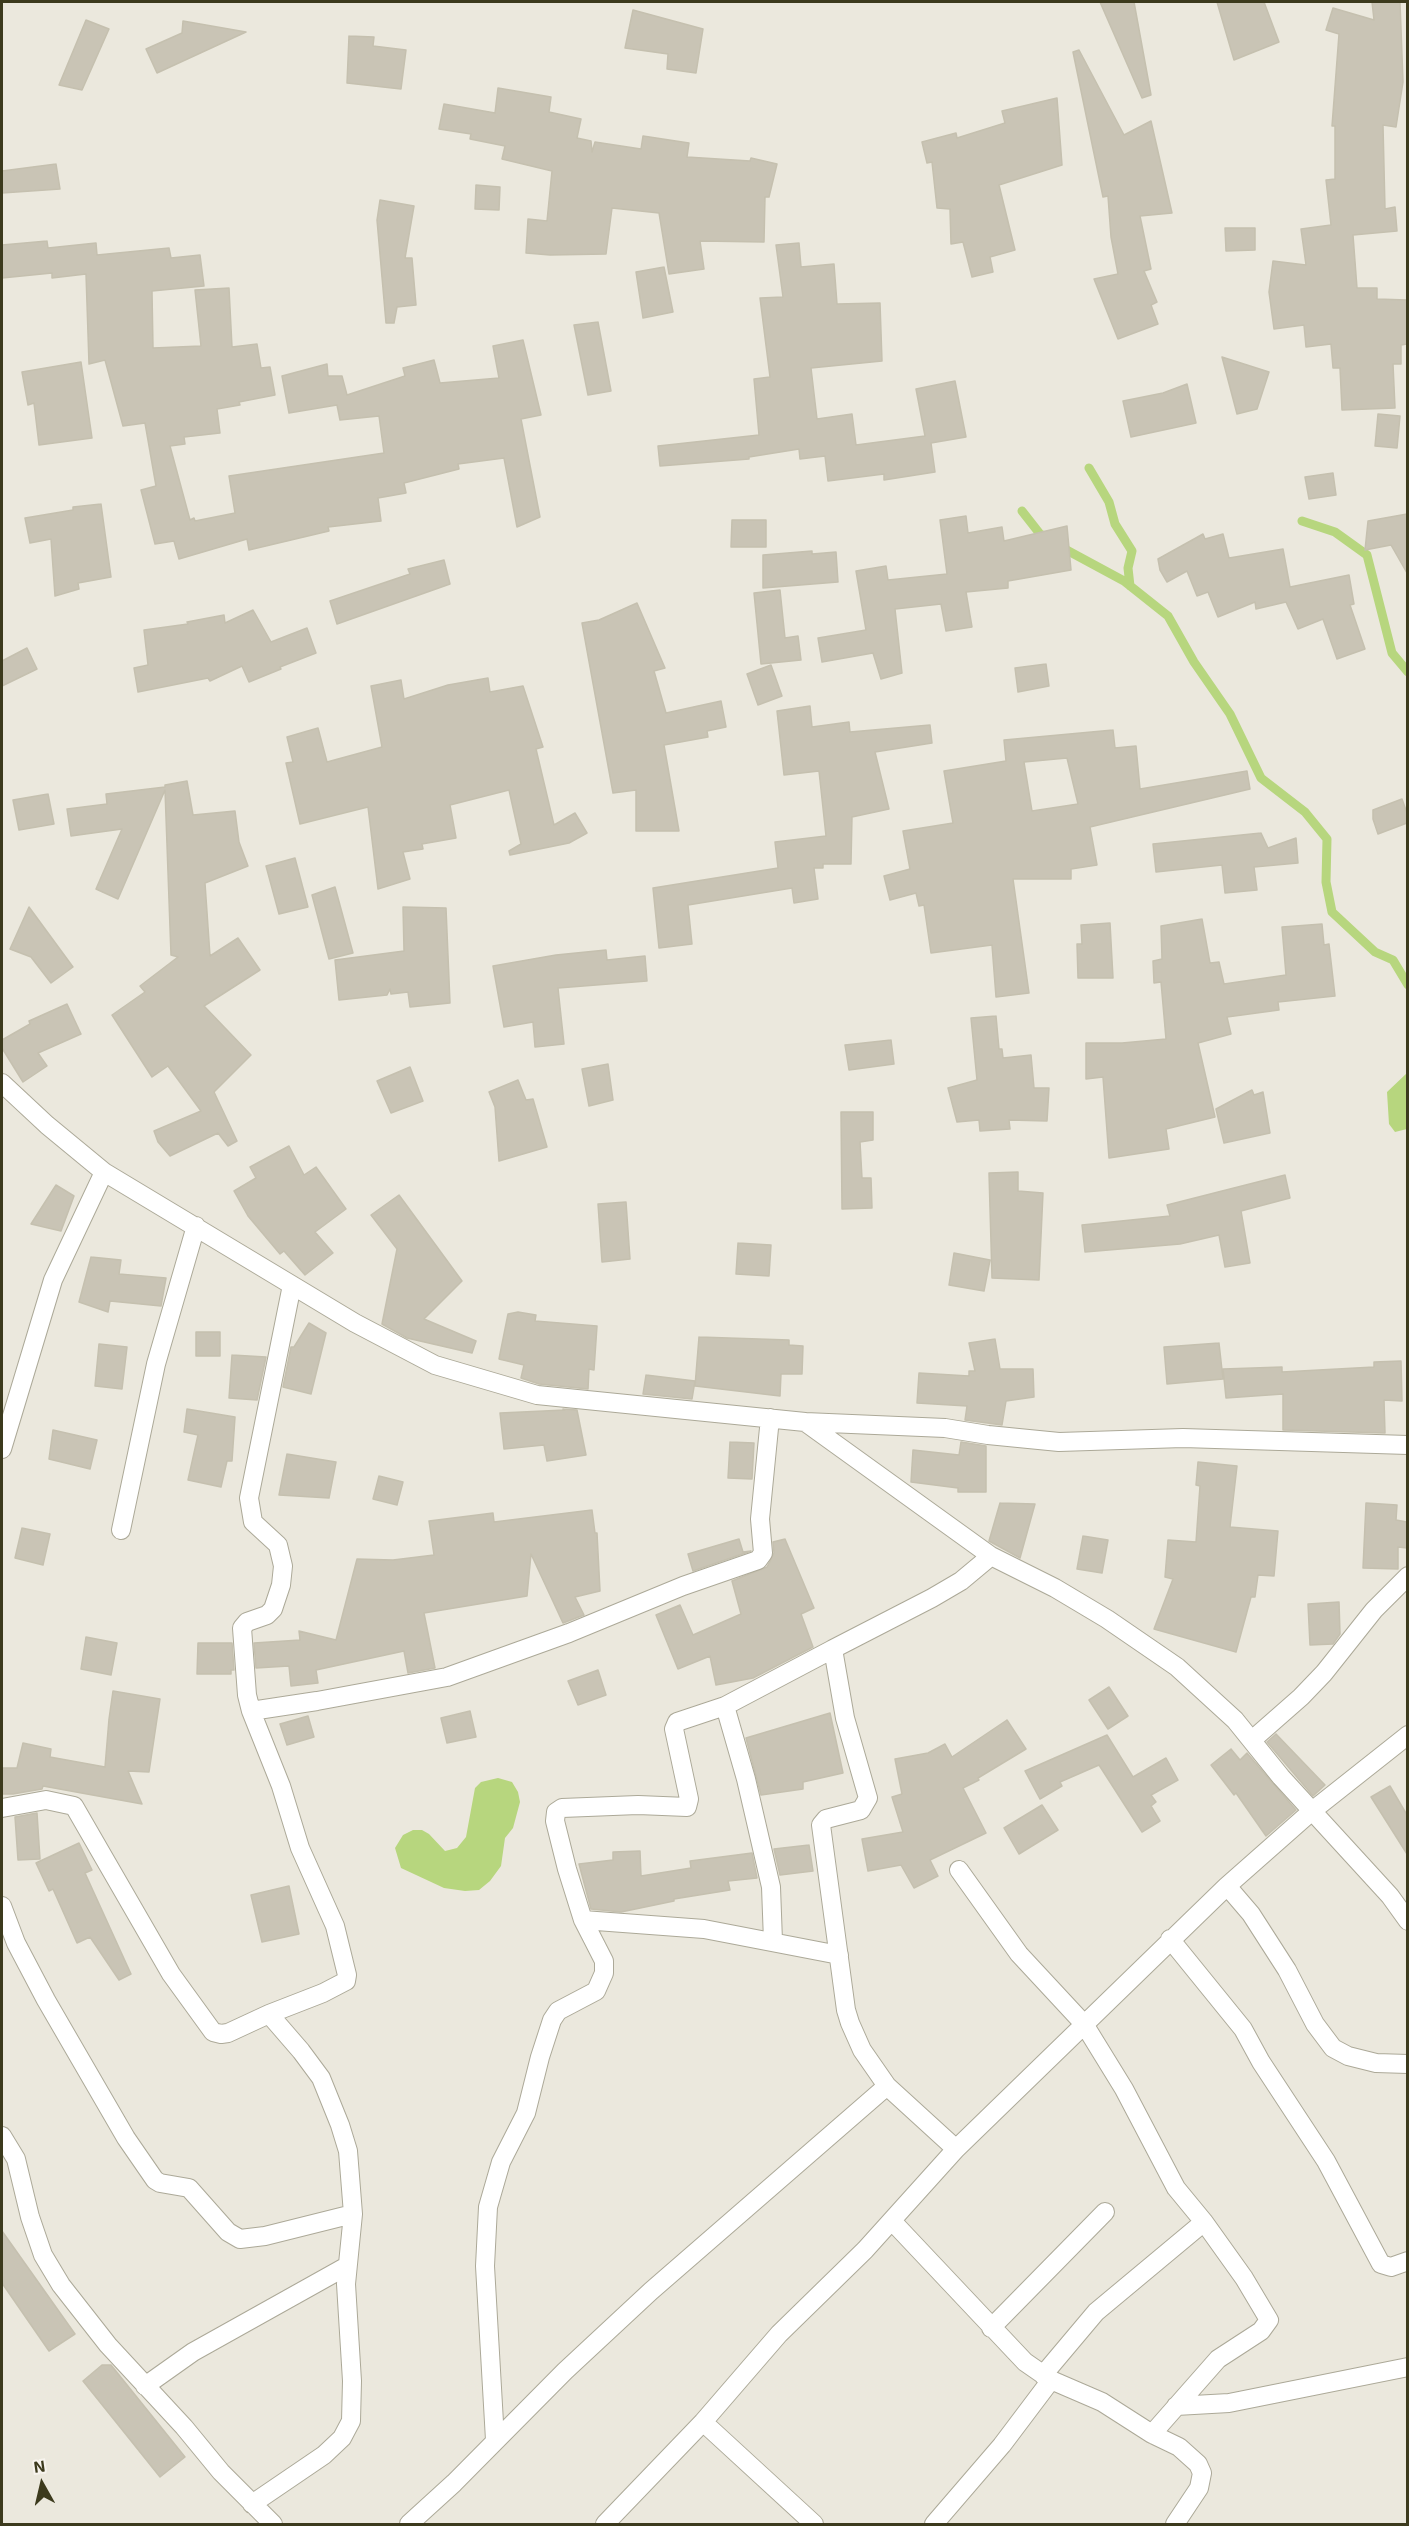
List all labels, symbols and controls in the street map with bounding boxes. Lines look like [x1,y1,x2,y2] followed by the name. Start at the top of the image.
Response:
[12,2454,72,2514] north arrow
[32,2455,46,2476] text: N

